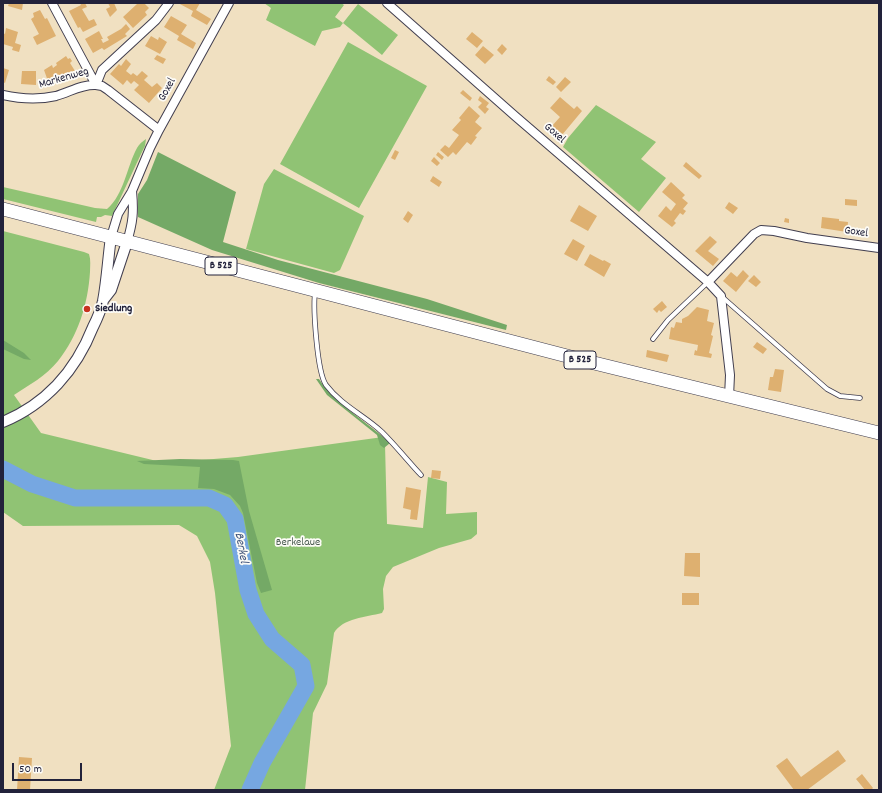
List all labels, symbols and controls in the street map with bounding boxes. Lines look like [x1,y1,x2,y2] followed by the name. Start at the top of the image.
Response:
[37,65,91,93] street label: Markenweg
[156,76,180,104] street label: Goxel
[540,121,568,147] street label: Goxel
[843,224,869,242] street label: Goxel
[205,257,237,275] road number: B 525
[95,302,132,316] place label: Siedlung
[82,304,92,314] marker: Siedlung
[564,351,596,369] road number: B 525
[230,531,250,565] water label: Berkel
[276,536,320,550] park label: Berkelaue
[14,755,84,781] scale bar
[19,761,42,778] text: 50 m

